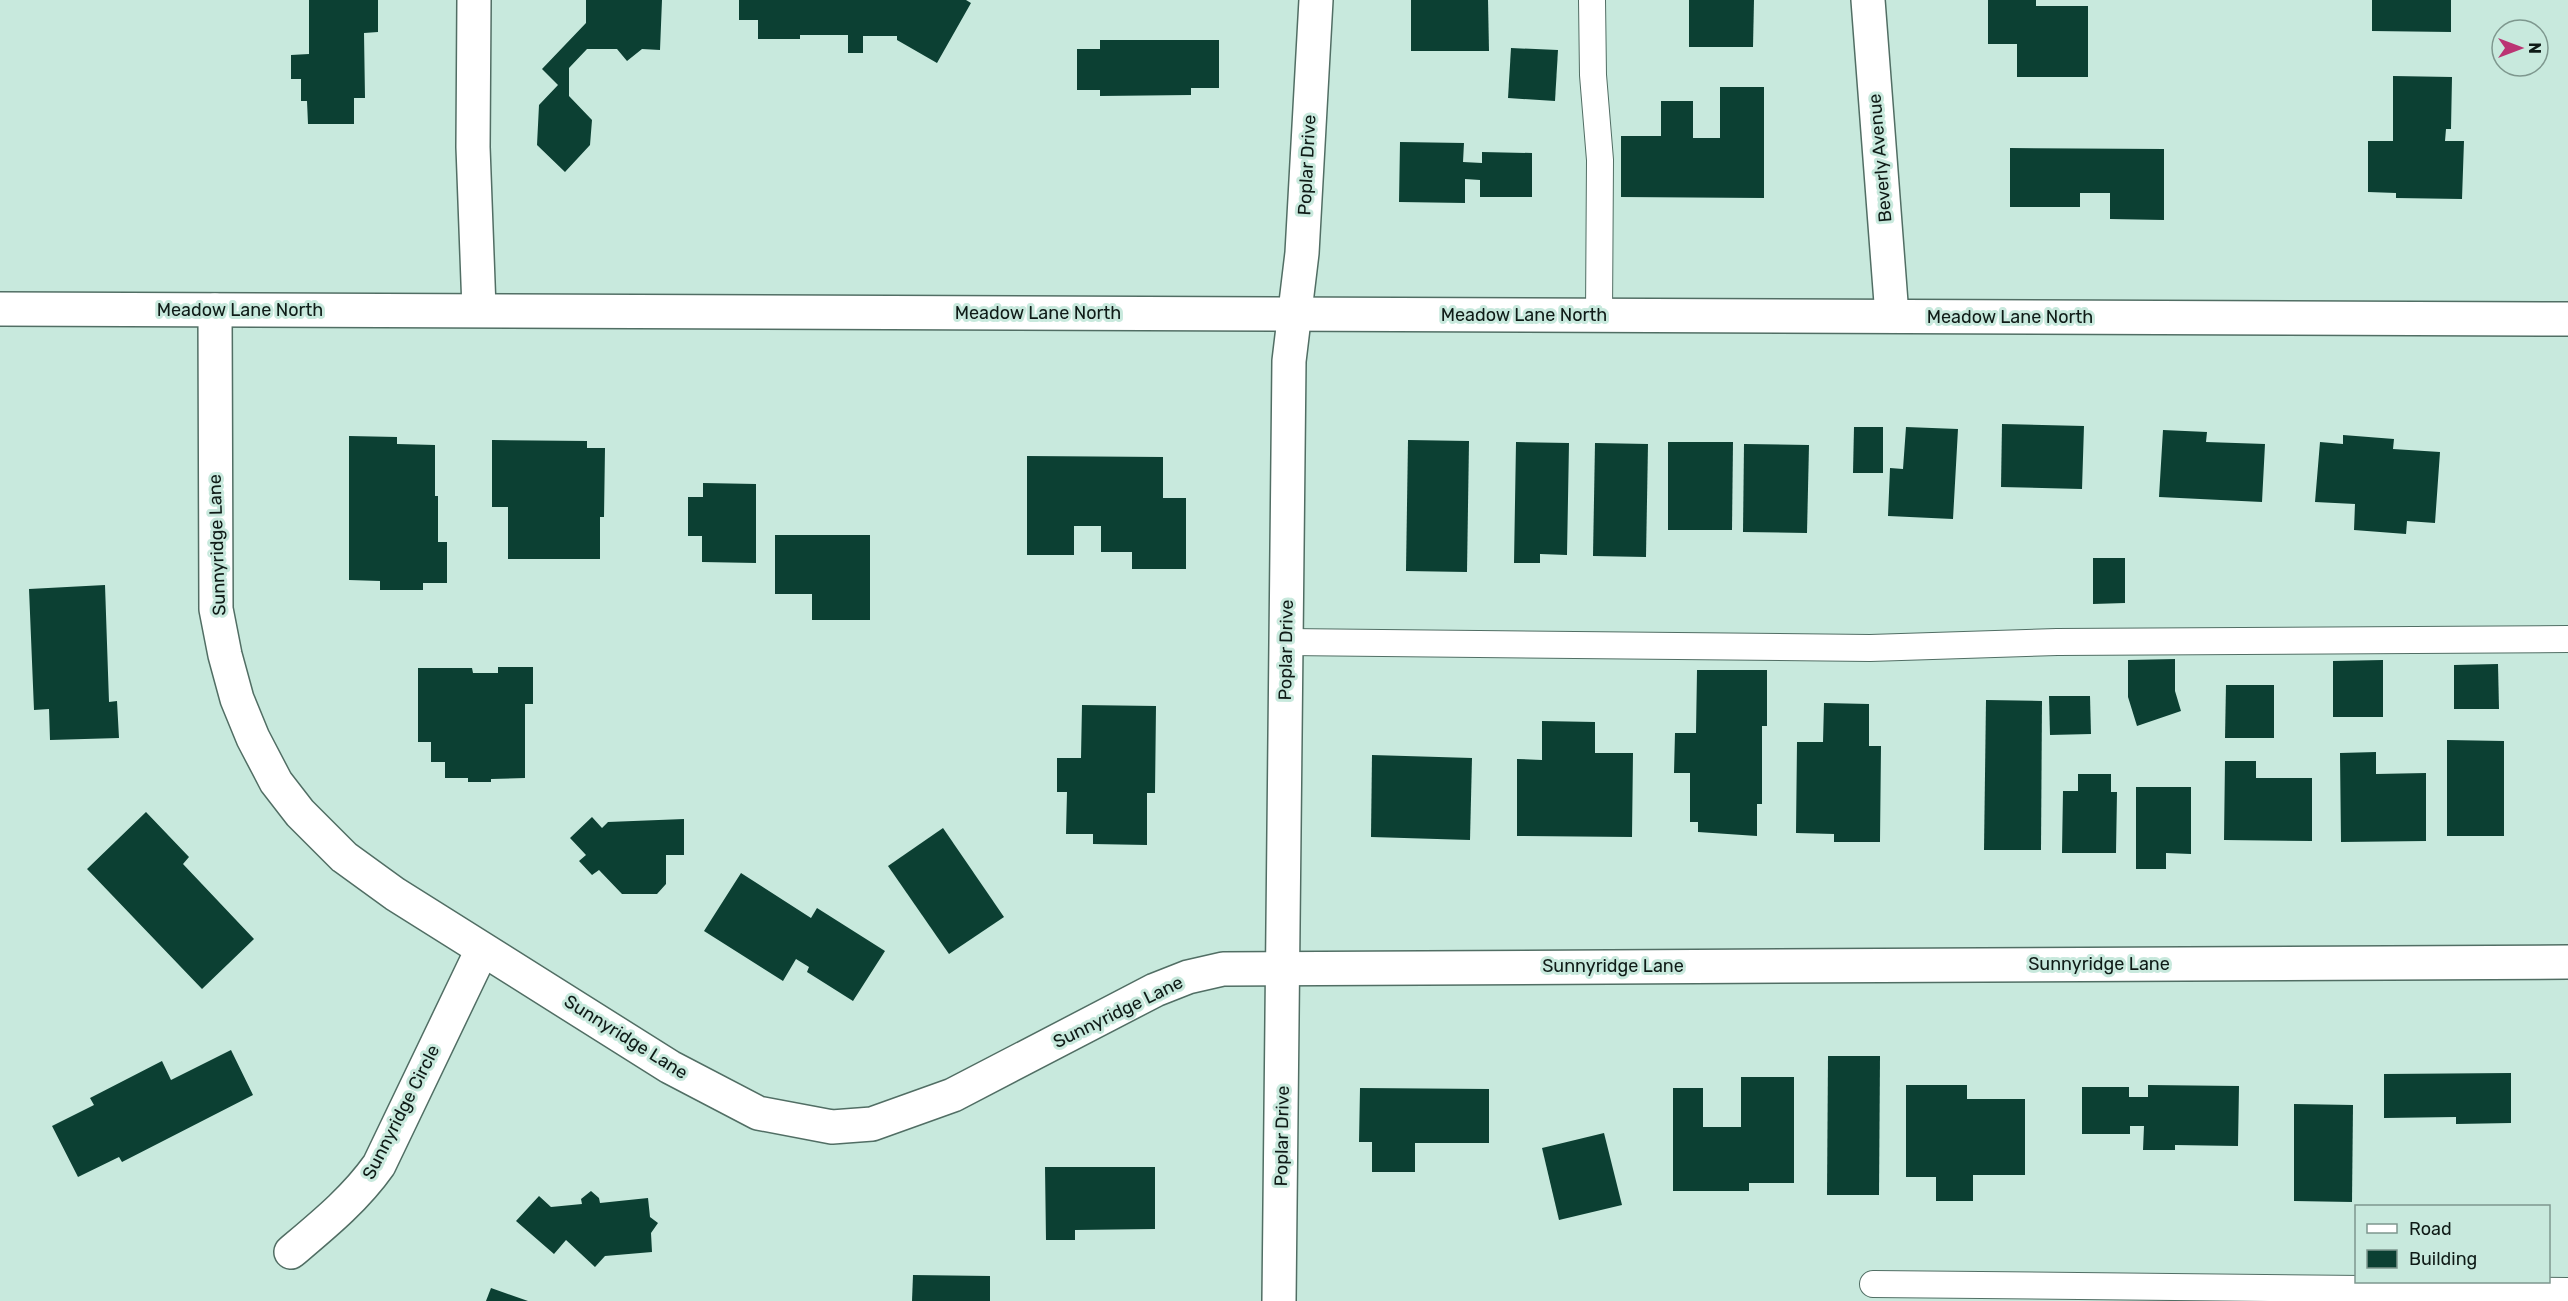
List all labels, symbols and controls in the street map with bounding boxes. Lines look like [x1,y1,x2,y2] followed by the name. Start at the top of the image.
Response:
[2490,18,2550,78] north arrow
[2525,42,2544,54] text: N
[1863,93,1897,223] street label: Beverly Avenue
[1293,114,1321,216] street label: Poplar Drive
[157,299,323,321] street label: Meadow Lane North
[955,302,1121,324] street label: Meadow Lane North
[1441,304,1607,326] street label: Meadow Lane North
[1927,306,2093,328] street label: Meadow Lane North
[204,474,230,616] street label: Sunnyridge Lane
[1274,599,1298,701] street label: Poplar Drive
[2028,953,2170,975] street label: Sunnyridge Lane
[1542,955,1684,977] street label: Sunnyridge Lane
[1049,971,1187,1053] street label: Sunnyridge Lane
[560,990,692,1084] street label: Sunnyridge Lane
[358,1041,444,1183] street label: Sunnyridge Circle
[1270,1085,1294,1187] street label: Poplar Drive
[2355,1205,2550,1283] legend
[2409,1218,2452,1240] text: Road
[2409,1248,2477,1270] text: Building

